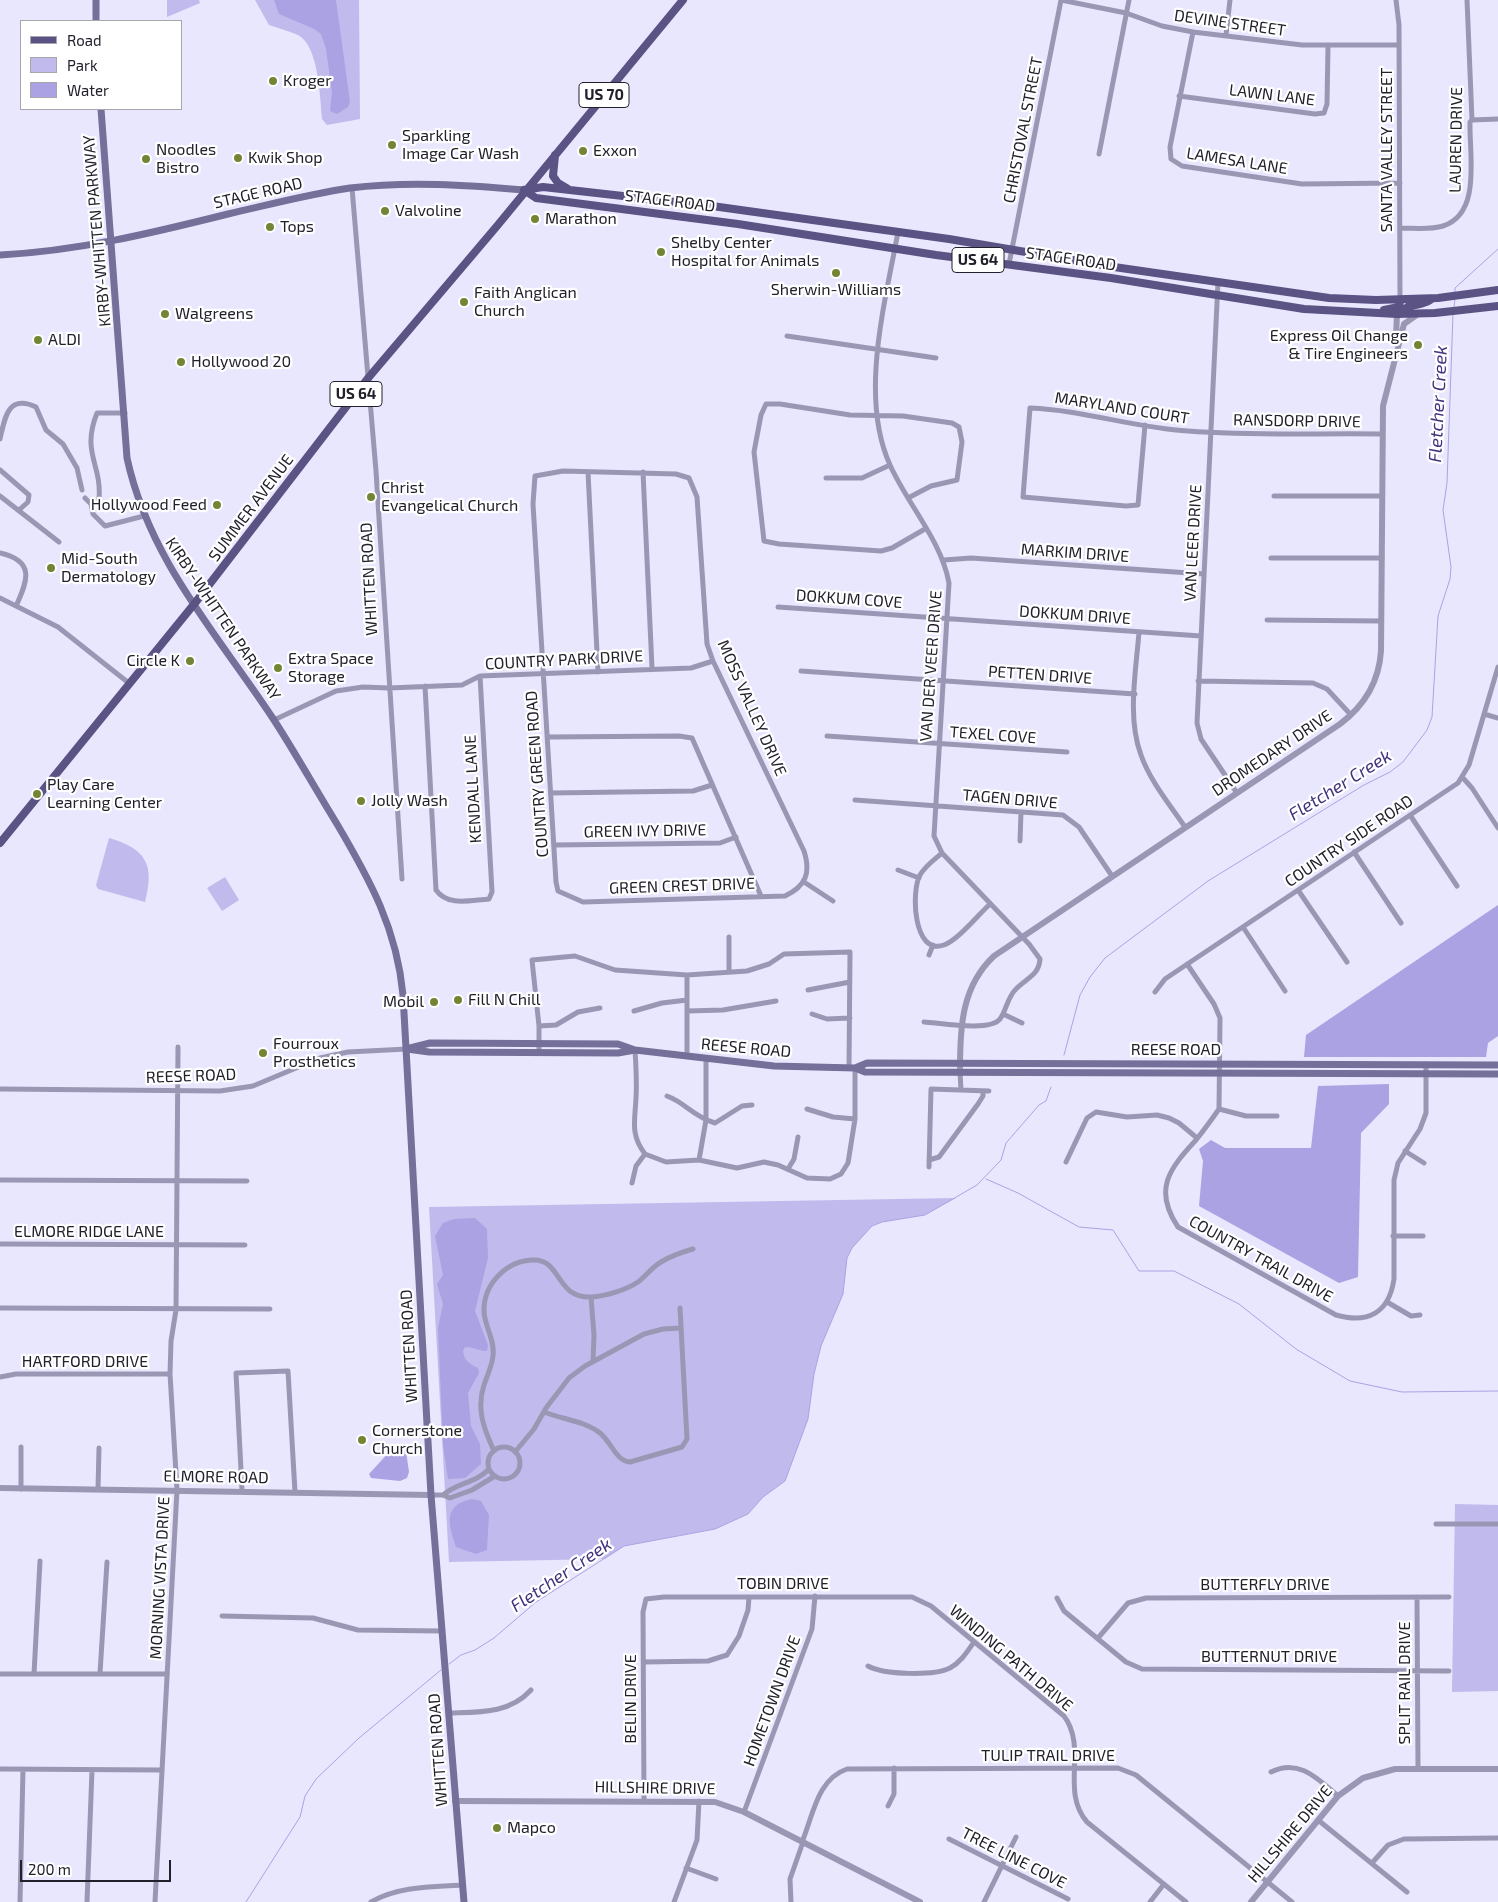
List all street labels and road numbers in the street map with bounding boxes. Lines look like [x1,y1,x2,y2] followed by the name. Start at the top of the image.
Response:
[1173,6,1287,40] street label: DEVINE STREET
[999,55,1047,205] street label: CHRISTOVAL STREET
[1377,68,1397,232] street label: SANTA VALLEY STREET
[1228,80,1316,110] street label: LAWN LANE
[579,82,629,108] road number: US 70
[1445,87,1467,193] street label: LAUREN DRIVE
[79,134,115,328] street label: KIRBY-WHITTEN PARKWAY
[1185,144,1289,178] street label: LAMESA LANE
[212,173,304,213] street label: STAGE ROAD
[624,186,716,216] street label: STAGE ROAD
[1025,243,1117,275] street label: STAGE ROAD
[952,248,1004,272] road number: US 64
[330,382,382,406] road number: US 64
[1053,388,1191,428] street label: MARYLAND COURT
[1233,410,1361,432] street label: RANSDORP DRIVE
[204,451,298,565] street label: SUMMER AVENUE
[1180,484,1206,602] street label: VAN LEER DRIVE
[356,522,382,636] street label: WHITTEN ROAD
[161,534,285,704] street label: KIRBY-WHITTEN PARKWAY
[1020,540,1130,566] street label: MARKIM DRIVE
[795,586,903,612] street label: DOKKUM COVE
[916,590,946,742] street label: VAN DER VEER DRIVE
[1019,602,1131,628] street label: DOKKUM DRIVE
[713,637,791,779] street label: MOSS VALLEY DRIVE
[484,646,644,674] street label: COUNTRY PARK DRIVE
[987,662,1093,688] street label: PETTEN DRIVE
[522,690,552,858] street label: COUNTRY GREEN ROAD
[1208,706,1336,800] street label: DROMEDARY DRIVE
[949,722,1037,748] street label: TEXEL COVE
[461,734,485,844] street label: KENDALL LANE
[962,785,1058,813] street label: TAGEN DRIVE
[1281,791,1417,891] street label: COUNTRY SIDE ROAD
[583,820,707,842] street label: GREEN IVY DRIVE
[609,874,755,898] street label: GREEN CREST DRIVE
[700,1034,792,1062] street label: REESE ROAD
[1131,1040,1221,1060] street label: REESE ROAD
[145,1065,237,1087] street label: REESE ROAD
[1186,1211,1336,1307] street label: COUNTRY TRAIL DRIVE
[14,1222,164,1242] street label: ELMORE RIDGE LANE
[396,1289,422,1403] street label: WHITTEN ROAD
[22,1352,148,1372] street label: HARTFORD DRIVE
[163,1466,269,1488] street label: ELMORE ROAD
[146,1496,174,1660] street label: MORNING VISTA DRIVE
[737,1574,829,1594] street label: TOBIN DRIVE
[1200,1575,1330,1595] street label: BUTTERFLY DRIVE
[945,1601,1077,1715] street label: WINDING PATH DRIVE
[1395,1622,1415,1744] street label: SPLIT RAIL DRIVE
[739,1633,805,1769] street label: HOMETOWN DRIVE
[1201,1647,1337,1667] street label: BUTTERNUT DRIVE
[621,1654,641,1744] street label: BELIN DRIVE
[424,1693,452,1807] street label: WHITTEN ROAD
[981,1746,1115,1766] street label: TULIP TRAIL DRIVE
[594,1777,716,1799] street label: HILLSHIRE DRIVE
[1244,1781,1336,1887] street label: HILLSHIRE DRIVE
[958,1823,1070,1893] street label: TREE LINE COVE

